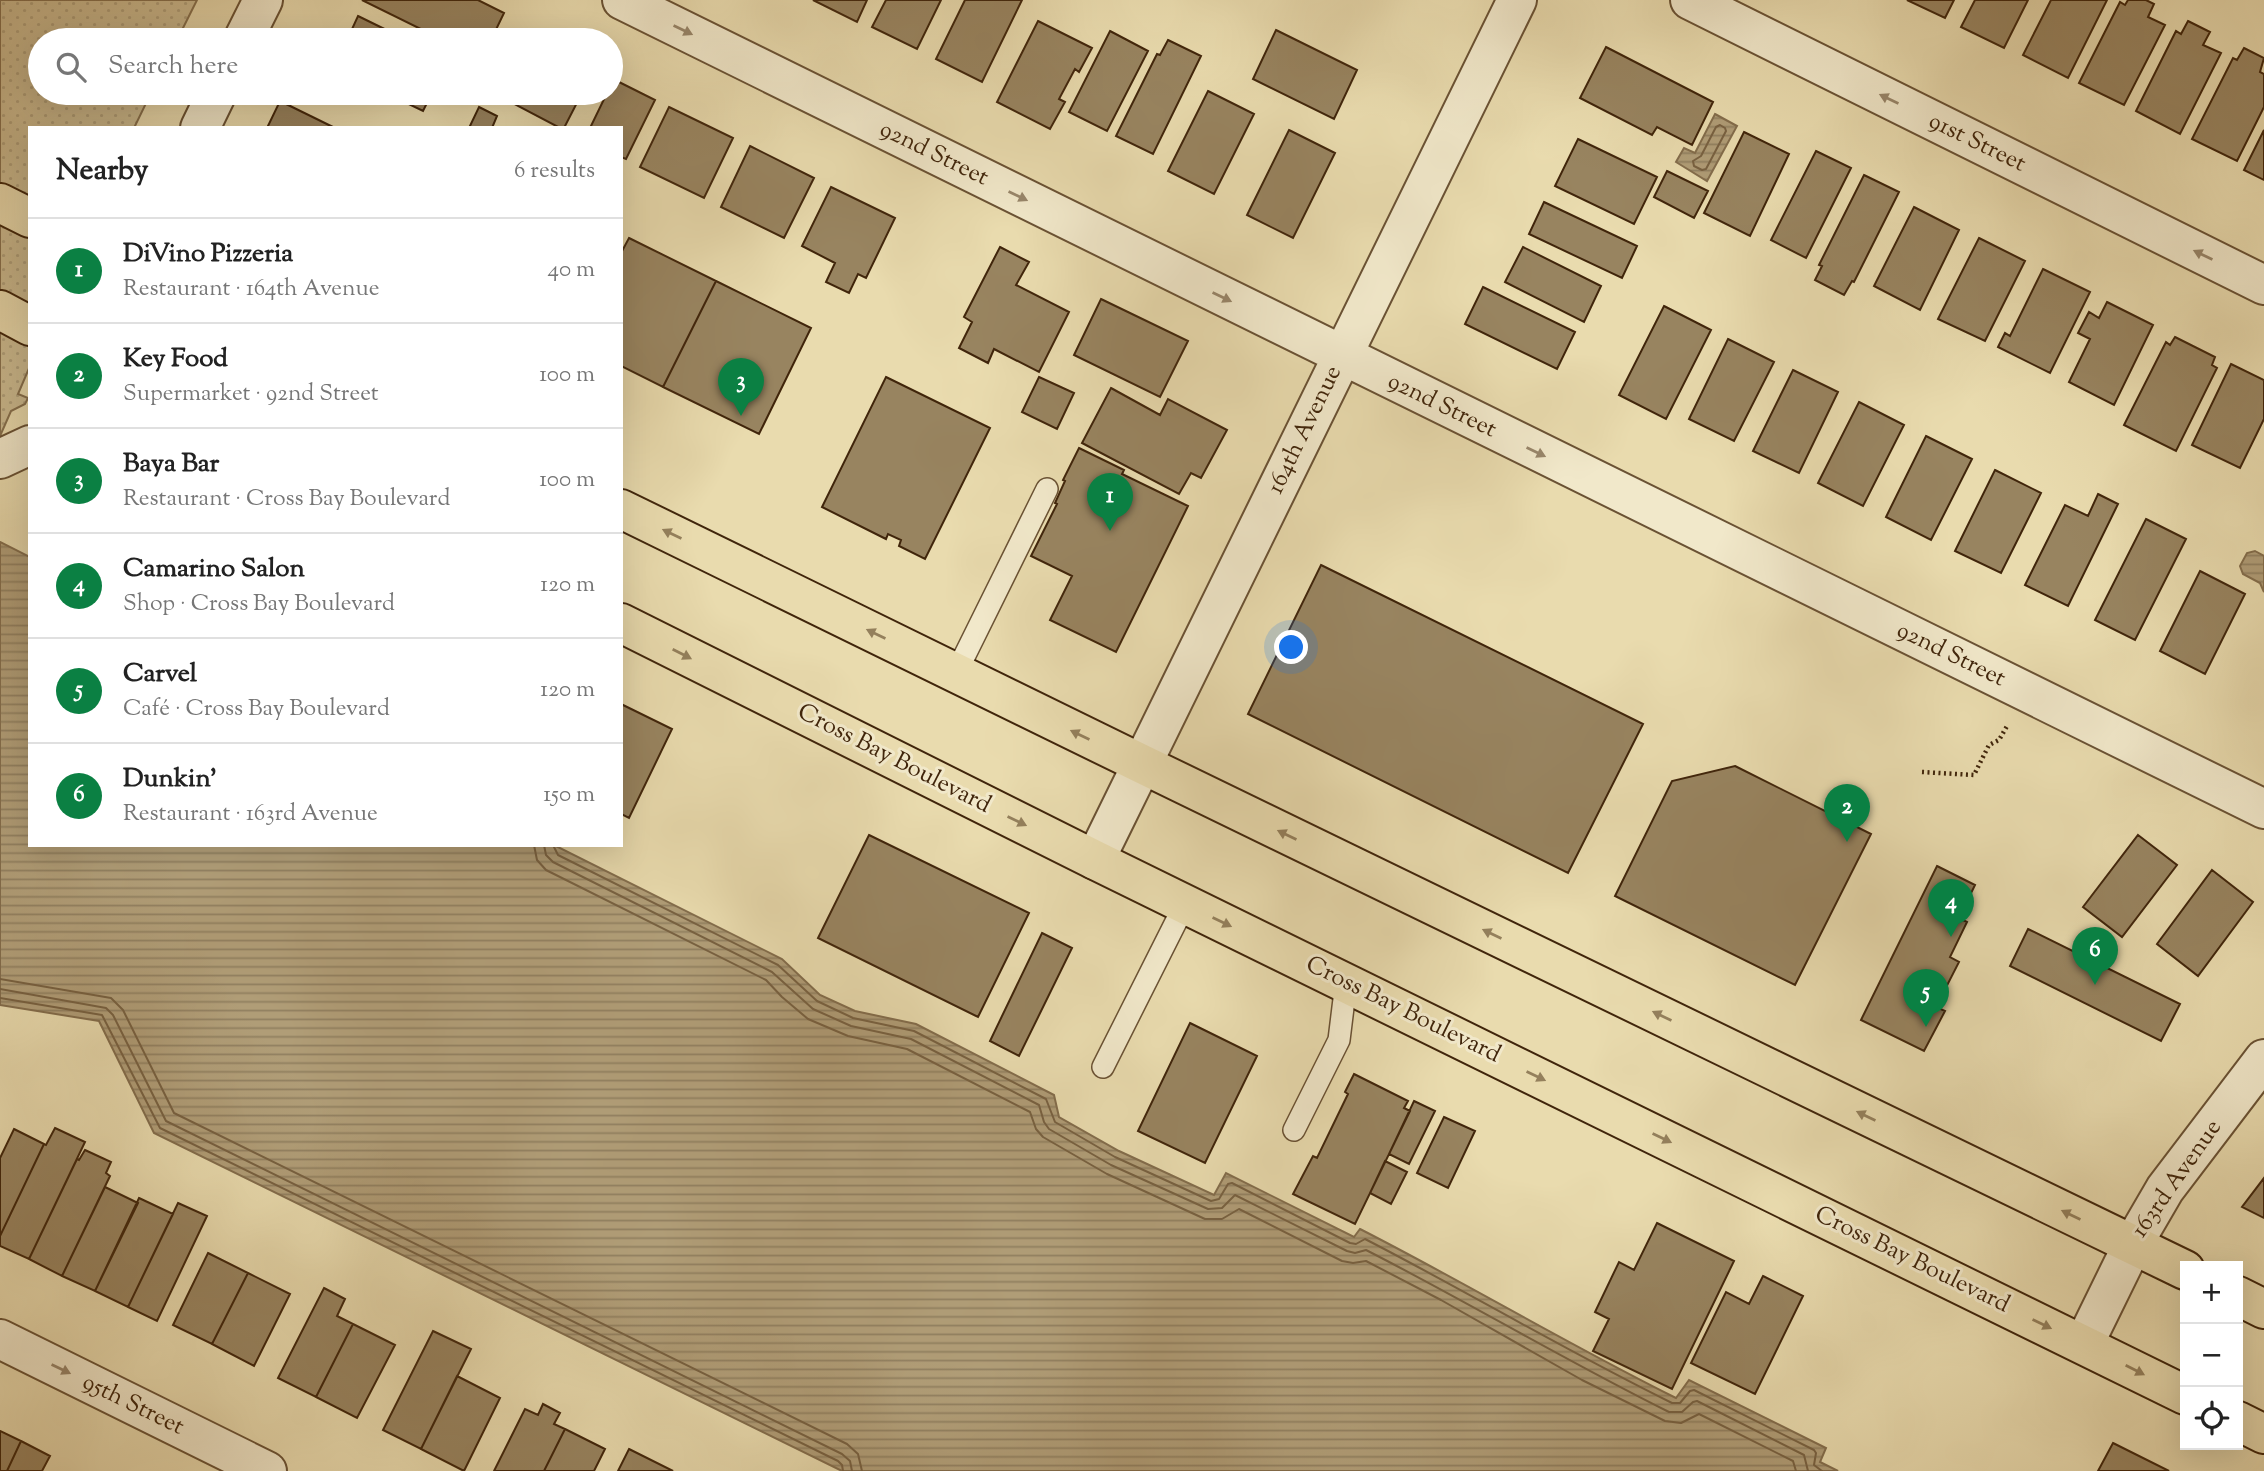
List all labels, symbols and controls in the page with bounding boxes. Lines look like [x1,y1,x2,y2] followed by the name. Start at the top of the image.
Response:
[673,25,693,36] one-way arrow
[28,28,623,105] search box
[52,48,90,86] icon: search
[108,48,238,85] text: Search here
[1879,94,1899,105] one-way arrow
[1923,105,2031,181] street label: 91st Street
[874,113,994,195] street label: 92nd Street
[56,150,148,193] text: Nearby
[514,155,595,188] text: 6 results
[1008,191,1028,202] one-way arrow
[123,236,293,273] text: DiVino Pizzeria
[2193,249,2213,261] one-way arrow
[75,254,83,287] text: 1
[548,254,595,287] text: 40 m
[123,273,379,306] text: Restaurant · 164th Avenue
[1212,291,1232,303] one-way arrow
[123,341,228,378] text: Key Food
[718,358,764,416] pin: 3
[74,359,84,392] text: 2
[539,359,595,392] text: 100 m
[1259,360,1351,500] street label: 164th Avenue
[1382,365,1502,447] street label: 92nd Street
[123,378,379,411] text: Supermarket · 92nd Street
[123,446,219,483] text: Baya Bar
[1526,446,1546,457] one-way arrow
[74,464,84,497] text: 3
[539,464,595,497] text: 100 m
[1087,473,1133,531] pin: 1
[123,483,450,516] text: Restaurant · Cross Bay Boulevard
[662,528,682,540] one-way arrow
[123,551,305,588] text: Camarino Salon
[73,569,85,602] text: 4
[540,569,595,602] text: 120 m
[123,588,395,621] text: Shop · Cross Bay Boulevard
[1891,614,2011,696] street label: 92nd Street
[866,629,886,640] one-way arrow
[1274,630,1308,664] your location
[672,648,692,659] one-way arrow
[123,656,197,693] text: Carvel
[75,674,83,707] text: 5
[540,674,595,707] text: 120 m
[123,693,390,726] text: Café · Cross Bay Boulevard
[791,695,997,823] street label: Cross Bay Boulevard
[1070,729,1090,740] one-way arrow
[123,761,217,798] text: Dunkin'
[73,779,85,812] text: 6
[543,779,595,812] text: 150 m
[1824,784,1870,842] pin: 2
[123,798,378,831] text: Restaurant · 163rd Avenue
[1007,815,1027,826] one-way arrow
[1277,829,1297,841] one-way arrow
[1928,879,1974,937] pin: 4
[1212,917,1232,928] one-way arrow
[2072,927,2118,985] pin: 6
[1482,928,1502,940] one-way arrow
[1300,948,1507,1072] street label: Cross Bay Boulevard
[1903,969,1949,1027] pin: 5
[1652,1011,1672,1022] one-way arrow
[1526,1070,1546,1082] one-way arrow
[1856,1110,1876,1121] one-way arrow
[2124,1113,2230,1245] street label: 163rd Avenue
[1652,1132,1672,1143] one-way arrow
[1809,1198,2016,1322] street label: Cross Bay Boulevard
[2061,1209,2081,1220] one-way arrow
[2180,1261,2243,1450] map controls
[2180,1261,2243,1324] button: +
[2032,1318,2052,1330] one-way arrow
[2180,1324,2243,1387] button: −
[51,1364,71,1375] one-way arrow
[2125,1364,2145,1375] one-way arrow
[76,1366,190,1444] street label: 95th Street
[2180,1387,2243,1450] button: locate

